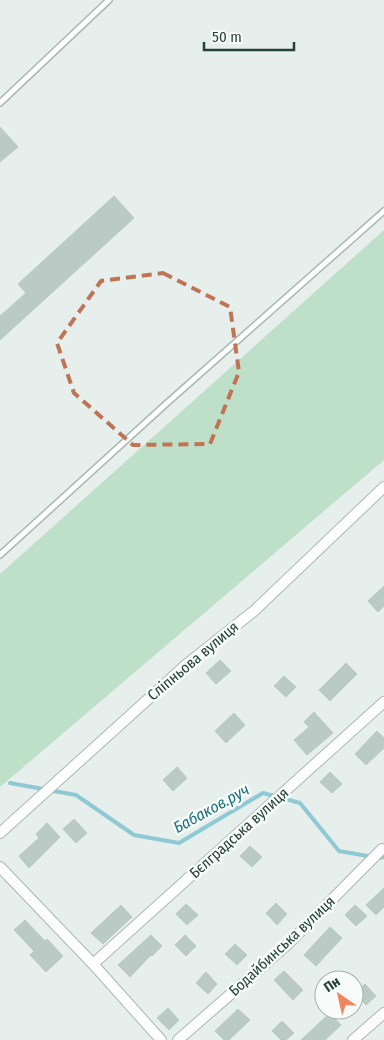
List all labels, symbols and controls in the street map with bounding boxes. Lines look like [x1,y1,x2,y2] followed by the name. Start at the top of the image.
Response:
[204,20,294,52] scale bar
[212,28,242,46] text: 50 m
[144,618,242,704] street label: Сліпньова вулиця
[170,780,253,837] water label: Бабаков.руч
[186,784,292,882] street label: Бєлградська вулиця
[225,892,339,1000] street label: Бодайбинська вулиця
[314,970,364,1020] north arrow
[321,973,343,996] text: Пн

